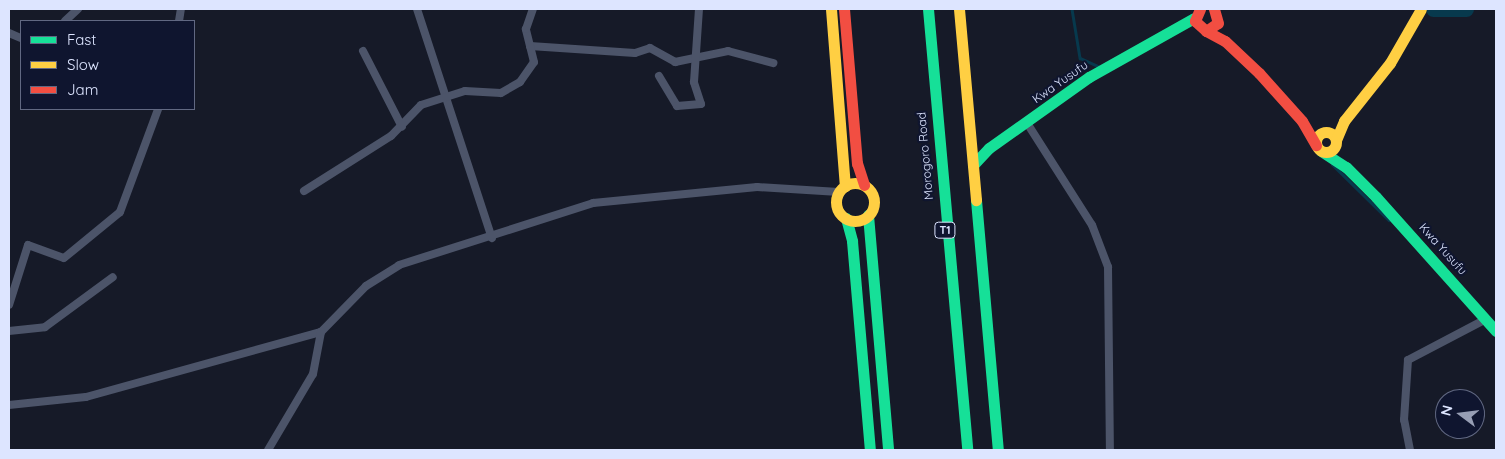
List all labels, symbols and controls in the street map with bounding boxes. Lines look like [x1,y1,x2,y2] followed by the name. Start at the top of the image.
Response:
[20,20,195,110] legend
[67,30,96,49] text: Fast
[67,55,99,74] text: Slow
[1029,58,1091,106] street label: Kwa Yusufu
[67,80,98,99] text: Jam
[914,112,936,200] street label: Morogoro Road
[1416,220,1470,278] street label: Kwa Yusufu
[934,222,956,238] road number: T1
[1435,389,1485,439] north arrow
[1436,403,1457,418] text: N

